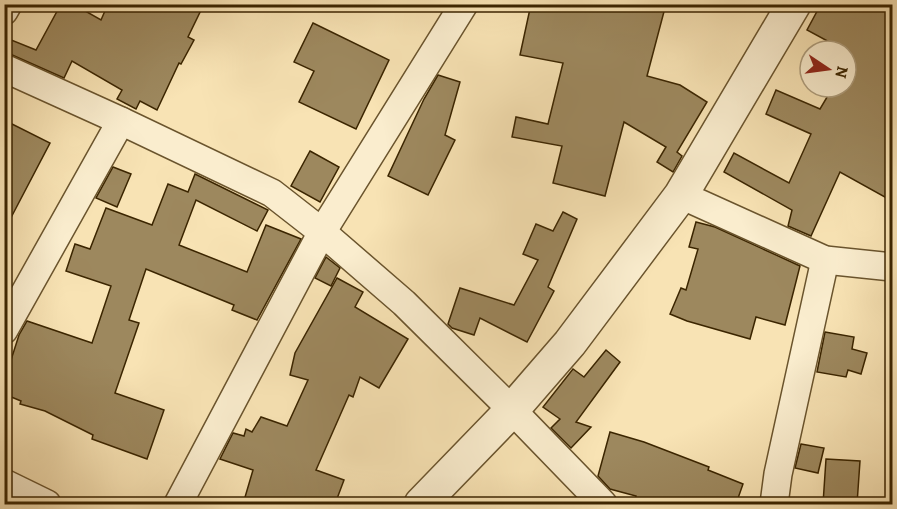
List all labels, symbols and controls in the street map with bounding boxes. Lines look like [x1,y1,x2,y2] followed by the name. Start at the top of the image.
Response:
[798,39,858,99] north arrow
[830,64,854,81] text: N

